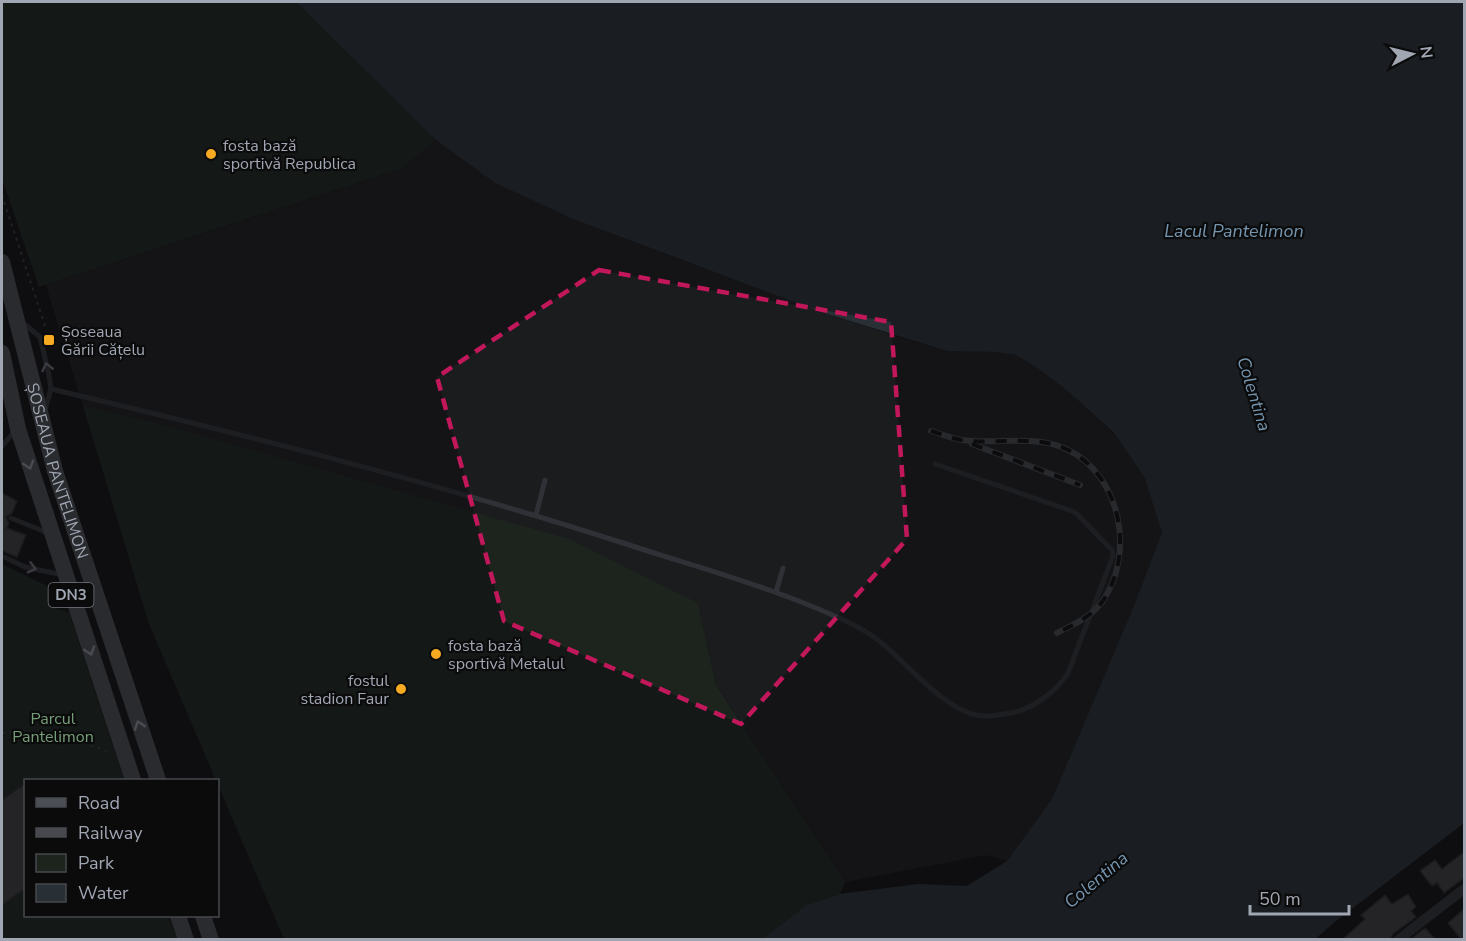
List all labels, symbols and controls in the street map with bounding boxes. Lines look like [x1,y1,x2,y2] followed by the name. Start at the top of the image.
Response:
[1382,24,1442,84] north arrow
[1414,45,1438,60] text: N
[223,135,356,175] place label: fosta bază sportivă Republica
[204,147,218,161] marker: fosta bază sportivă Republica
[1164,219,1304,243] water label: Lacul Pantelimon
[61,321,145,361] place label: Șoseaua Gării Cățelu
[42,333,56,347] marker: Șoseaua Gării Cățelu
[1231,354,1277,434] water label: Colentina
[42,362,55,372] one-way arrow
[21,381,93,562] street label: ȘOSEAUA PANTELIMON
[22,459,34,470] one-way arrow
[26,561,37,573] one-way arrow
[48,583,94,607] road number: DN3
[448,635,565,675] place label: fosta bază sportivă Metalul
[82,645,95,656] one-way arrow
[429,647,443,661] marker: fosta bază sportivă Metalul
[301,670,389,710] place label: fostul stadion Faur
[394,682,408,696] marker: fostul stadion Faur
[12,708,94,748] park label: Parcul Pantelimon
[134,720,146,731] one-way arrow
[24,779,219,917] legend
[78,791,120,815] text: Road
[78,821,143,845] text: Railway
[1059,846,1133,914] water label: Colentina
[78,851,115,875] text: Park
[1250,878,1349,916] scale bar
[78,881,129,905] text: Water
[1259,887,1301,911] text: 50 m

